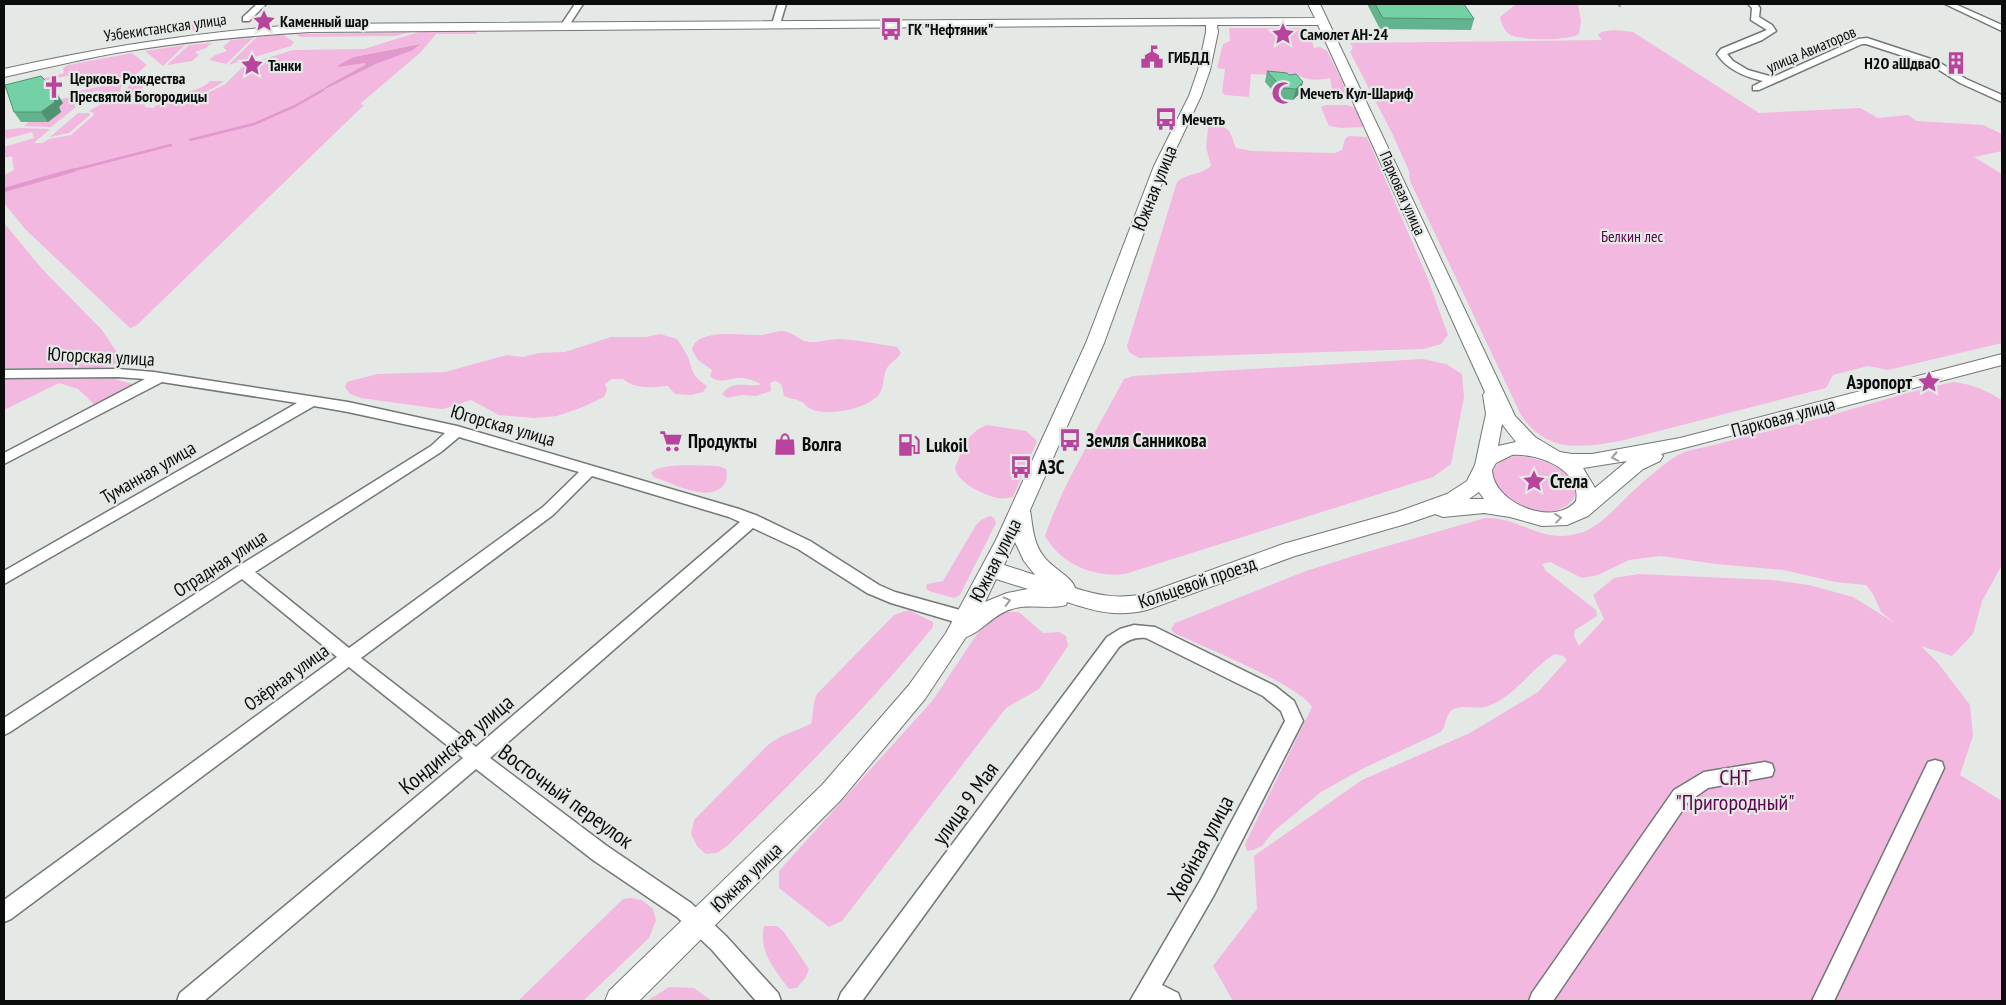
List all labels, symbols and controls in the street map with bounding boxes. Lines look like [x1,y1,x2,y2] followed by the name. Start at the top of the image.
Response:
[251,8,277,34] place icon: Каменный шар
[102,9,228,45] street label: Узбекистанская улица
[280,11,369,31] place label: Каменный шар
[878,16,904,42] bus stop icon: ГК "Нефтяник"
[908,19,993,39] place label: ГК "Нефтяник"
[1270,21,1296,47] place icon: Самолет АН-24
[1763,21,1859,77] street label: улица Авиаторов
[1300,24,1388,44] place label: Самолет АН-24
[1139,44,1165,70] public building icon: ГИБДД
[1168,47,1209,67] place label: ГИБДД
[1943,50,1969,76] building icon: H2O аШдваО
[239,52,265,78] place icon: Танки
[1864,53,1940,73] place label: H2O аШдваО
[268,55,301,75] place label: Танки
[70,68,207,106] place label: Церковь Рождества Пресвятой Богородицы
[41,74,67,100] church icon: Церковь Рождества Пресвятой Богородицы
[1270,80,1296,106] mosque icon: Мечеть Кул-Шариф
[1300,83,1414,103] place label: Мечеть Кул-Шариф
[1153,106,1179,132] bus stop icon: Мечеть
[1182,109,1226,129] place label: Мечеть
[1126,142,1182,234] street label: Южная улица
[1376,148,1430,238] street label: Парковая улица
[1601,226,1663,246] park label: Белкин лес
[47,341,155,371] street label: Югорская улица
[1916,369,1942,395] place icon: Аэропорт
[1846,370,1912,394] place label: Аэропорт
[1728,392,1838,442] street label: Парковая улица
[448,399,558,451] street label: Югорская улица
[1057,427,1083,453] bus stop icon: Земля Санникова
[658,428,684,454] supermarket icon: Продукты
[1086,428,1207,452] place label: Земля Санникова
[688,429,757,453] place label: Продукты
[772,431,798,457] shop icon: Волга
[802,432,842,456] place label: Волга
[896,432,922,458] fuel station icon: Lukoil
[926,433,968,457] place label: Lukoil
[96,435,200,509] street label: Туманная улица
[1610,452,1619,462] one-way arrow
[1008,454,1034,480] bus stop icon: АЗС
[1037,455,1065,479] place label: АЗС
[1521,468,1547,494] place icon: Стела
[1550,469,1588,493] place label: Стела
[1555,513,1563,524] one-way arrow
[964,514,1026,606] street label: Южная улица
[169,524,271,602] street label: Отрадная улица
[1135,550,1260,613] street label: Кольцевой проезд
[1002,596,1011,607] one-way arrow
[239,638,333,716] street label: Озёрная улица
[393,688,519,800] street label: Кондинская улица
[493,738,639,855] street label: Восточный переулок
[926,756,1004,850] street label: улица 9 Мая
[1676,763,1794,816] park label: СНТ "Пригородный"
[1161,790,1239,906] street label: Хвойная улица
[705,837,787,917] street label: Южная улица

